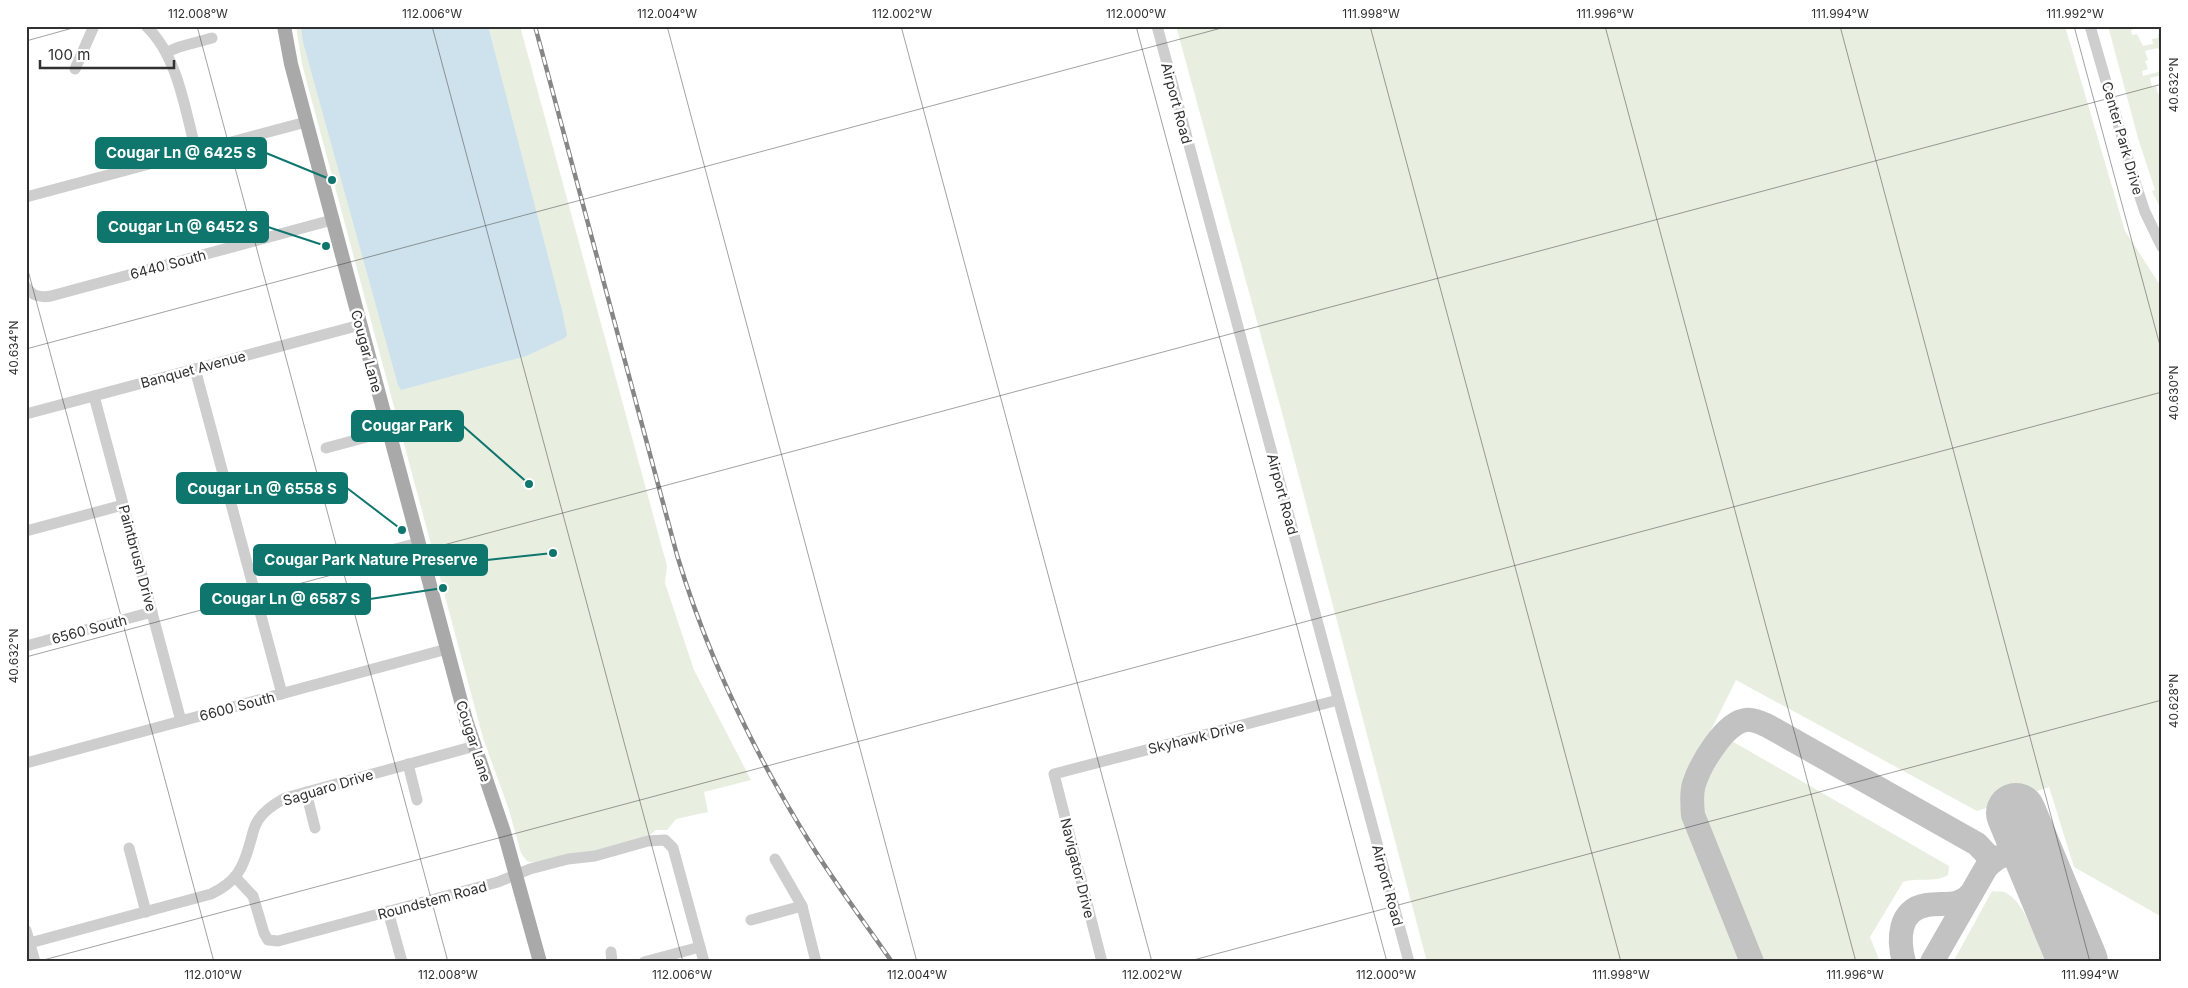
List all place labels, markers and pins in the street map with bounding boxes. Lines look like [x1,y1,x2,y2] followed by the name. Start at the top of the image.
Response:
[96,138,266,168] callout: Cougar Ln @ 6425 S
[98,212,268,242] callout: Cougar Ln @ 6452 S
[352,411,463,441] callout: Cougar Park
[177,473,347,503] callout: Cougar Ln @ 6558 S
[254,545,487,575] callout: Cougar Park Nature Preserve
[201,584,370,614] callout: Cougar Ln @ 6587 S

